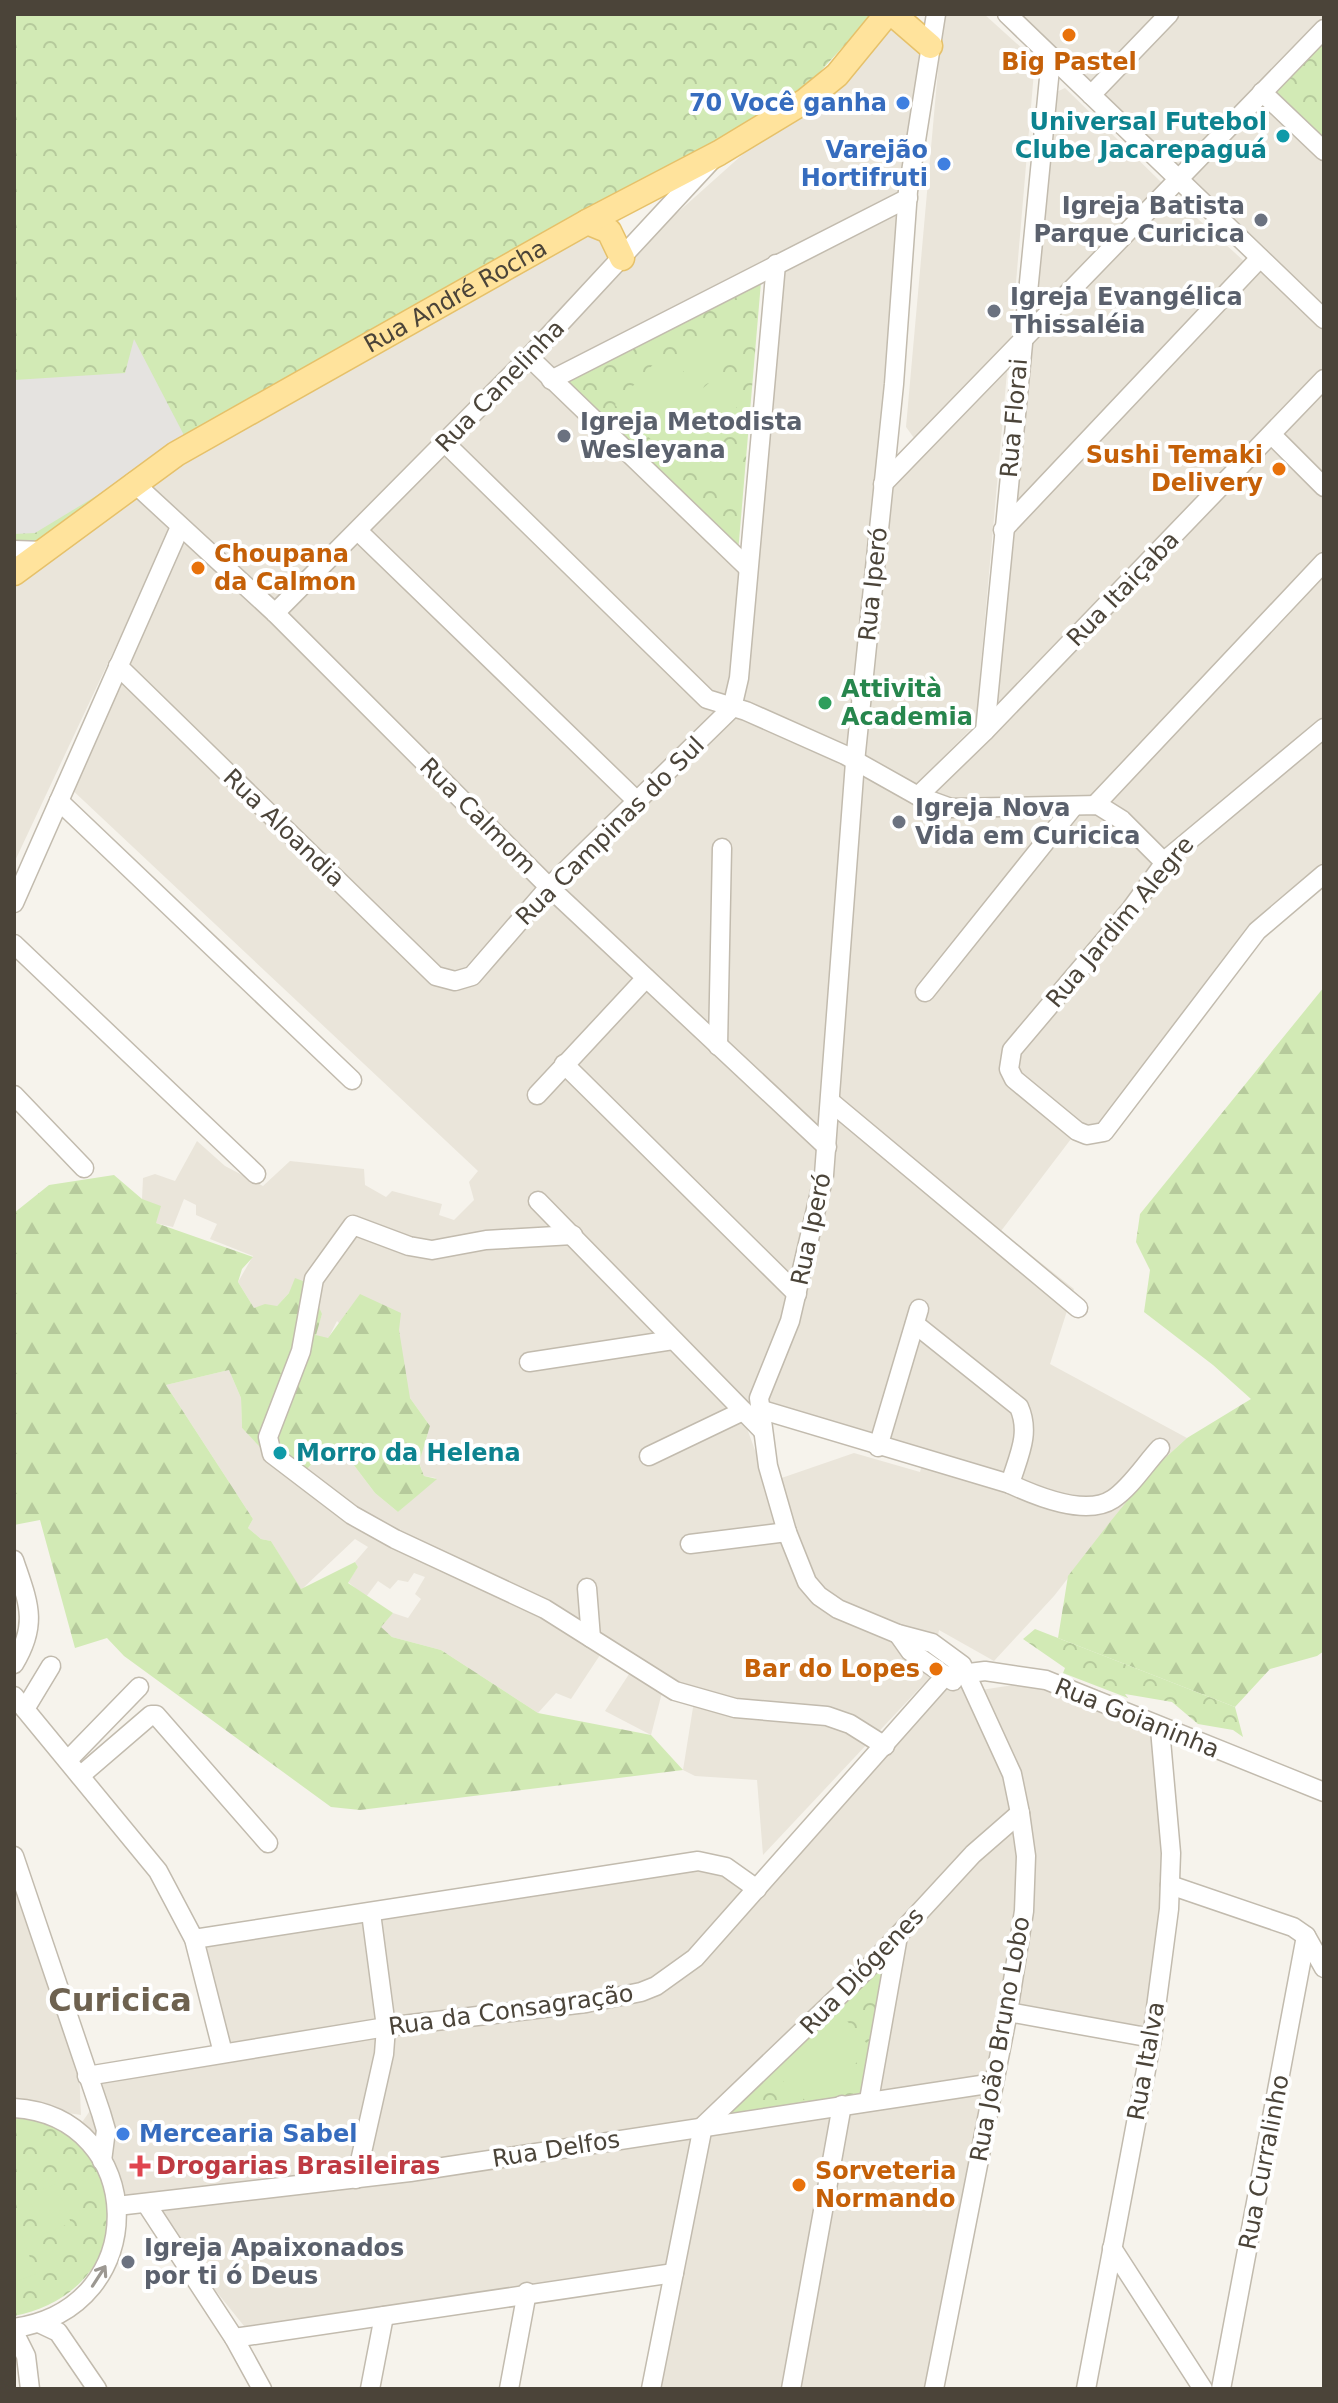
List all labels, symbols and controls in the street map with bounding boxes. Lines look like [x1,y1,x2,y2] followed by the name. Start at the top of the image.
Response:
[1060,26,1078,44] marker: Big Pastel
[1001,48,1137,76] place label: Big Pastel
[689,89,887,117] place label: 70 Você ganha
[894,94,912,112] marker: 70 Você ganha
[1015,108,1267,164] place label: Universal Futebol Clube Jacarepaguá
[1274,127,1292,145] marker: Universal Futebol Clube Jacarepaguá
[801,136,928,192] place label: Varejão Hortifruti
[935,155,953,173] marker: Varejão Hortifruti
[1033,192,1245,248] place label: Igreja Batista Parque Curicica
[1252,211,1270,229] marker: Igreja Batista Parque Curicica
[359,234,552,359] street label: Rua André Rocha
[1010,283,1243,339] place label: Igreja Evangélica Thissaléia
[985,302,1003,320] marker: Igreja Evangélica Thissaléia
[430,314,570,458] street label: Rua Canelinha
[995,357,1033,479] street label: Rua Florai
[580,408,802,464] place label: Igreja Metodista Wesleyana
[555,427,573,445] marker: Igreja Metodista Wesleyana
[1086,441,1263,497] place label: Sushi Temaki Delivery
[1270,460,1288,478] marker: Sushi Temaki Delivery
[853,526,893,642] street label: Rua Iperó
[1061,526,1185,652] street label: Rua Itaiçaba
[214,540,356,596] place label: Choupana da Calmon
[189,559,207,577] marker: Choupana da Calmon
[841,675,973,731] place label: Attività Academia
[816,694,834,712] marker: Attività Academia
[510,731,710,931] street label: Rua Campinas do Sul
[414,752,542,880] street label: Rua Calmom
[218,763,350,893] street label: Rua Aloandia
[915,794,1140,850] place label: Igreja Nova Vida em Curicica
[890,813,908,831] marker: Igreja Nova Vida em Curicica
[1040,831,1200,1013] street label: Rua Jardim Alegre
[785,1170,837,1288] street label: Rua Iperó
[296,1439,521,1467] place label: Morro da Helena
[271,1444,289,1462] marker: Morro da Helena
[744,1655,920,1683] place label: Bar do Lopes
[927,1660,945,1678] marker: Bar do Lopes
[1051,1672,1223,1764] street label: Rua Goianinha
[794,1902,930,2040] street label: Rua Diógenes
[965,1914,1035,2164] street label: Rua João Bruno Lobo
[387,1979,635,2041] street label: Rua da Consagração
[48,1981,192,2019] district label: Curicica
[1122,2000,1170,2122] street label: Rua Italva
[1233,2072,1295,2252] street label: Rua Curralinho
[139,2120,357,2148] place label: Mercearia Sabel
[114,2125,132,2143] marker: Mercearia Sabel
[490,2125,622,2173] street label: Rua Delfos
[156,2152,440,2180] place label: Drogarias Brasileiras
[131,2157,149,2175] marker: Drogarias Brasileiras
[815,2157,957,2213] place label: Sorveteria Normando
[790,2176,808,2194] marker: Sorveteria Normando
[144,2234,404,2290] place label: Igreja Apaixonados por ti ó Deus
[119,2253,137,2271] marker: Igreja Apaixonados por ti ó Deus
[91,2266,108,2288] one-way arrow

